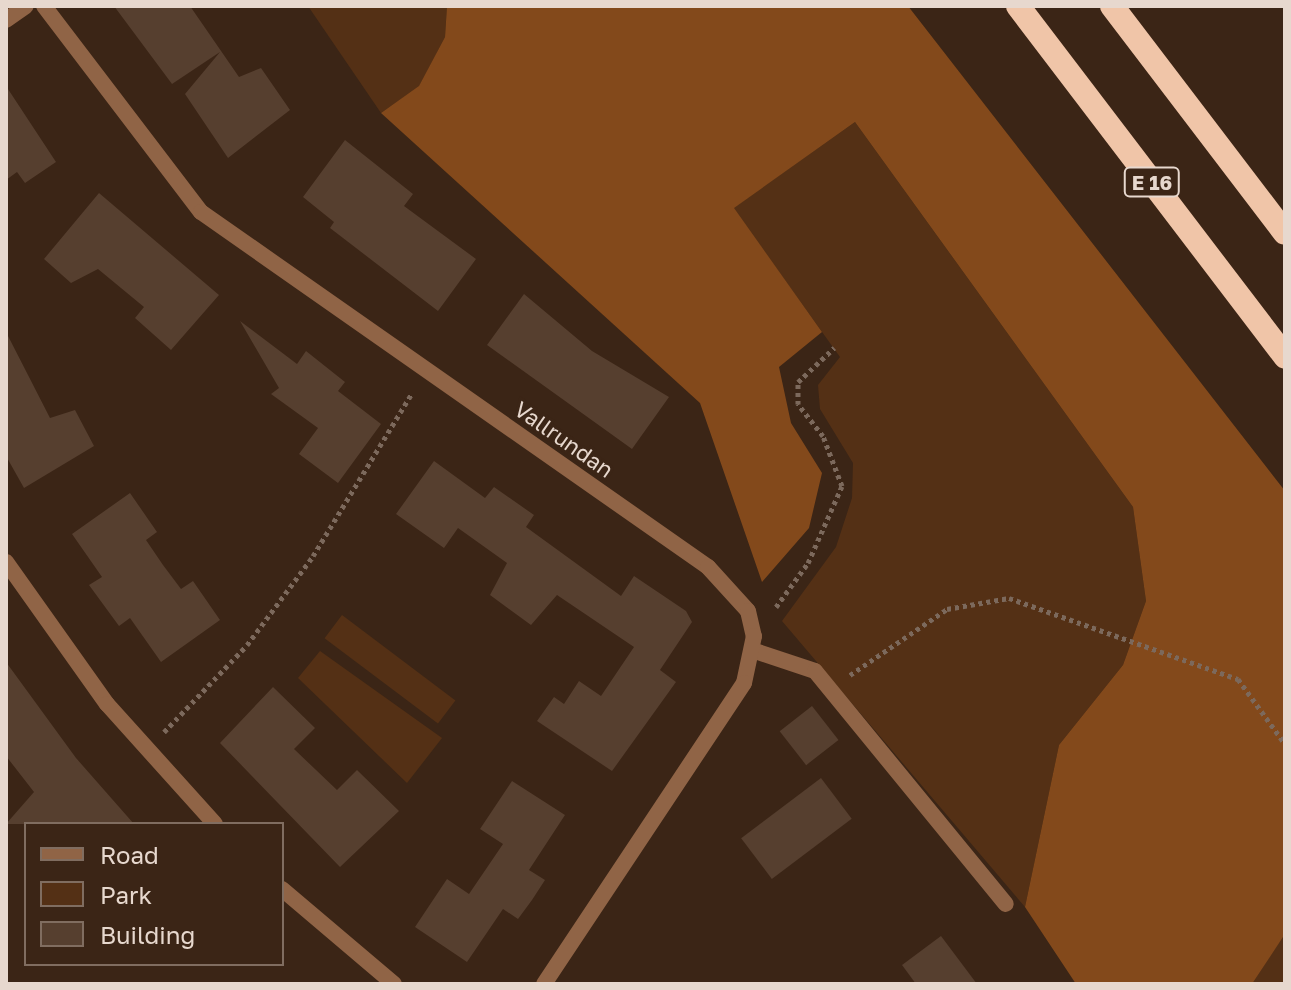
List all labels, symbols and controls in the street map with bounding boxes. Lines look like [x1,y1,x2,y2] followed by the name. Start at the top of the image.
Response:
[1122,166,1182,198] road number: E 16
[509,395,619,483] street label: Vallrundan
[24,822,284,966] legend
[100,840,159,869] text: Road
[100,880,152,909] text: Park
[100,920,195,949] text: Building

